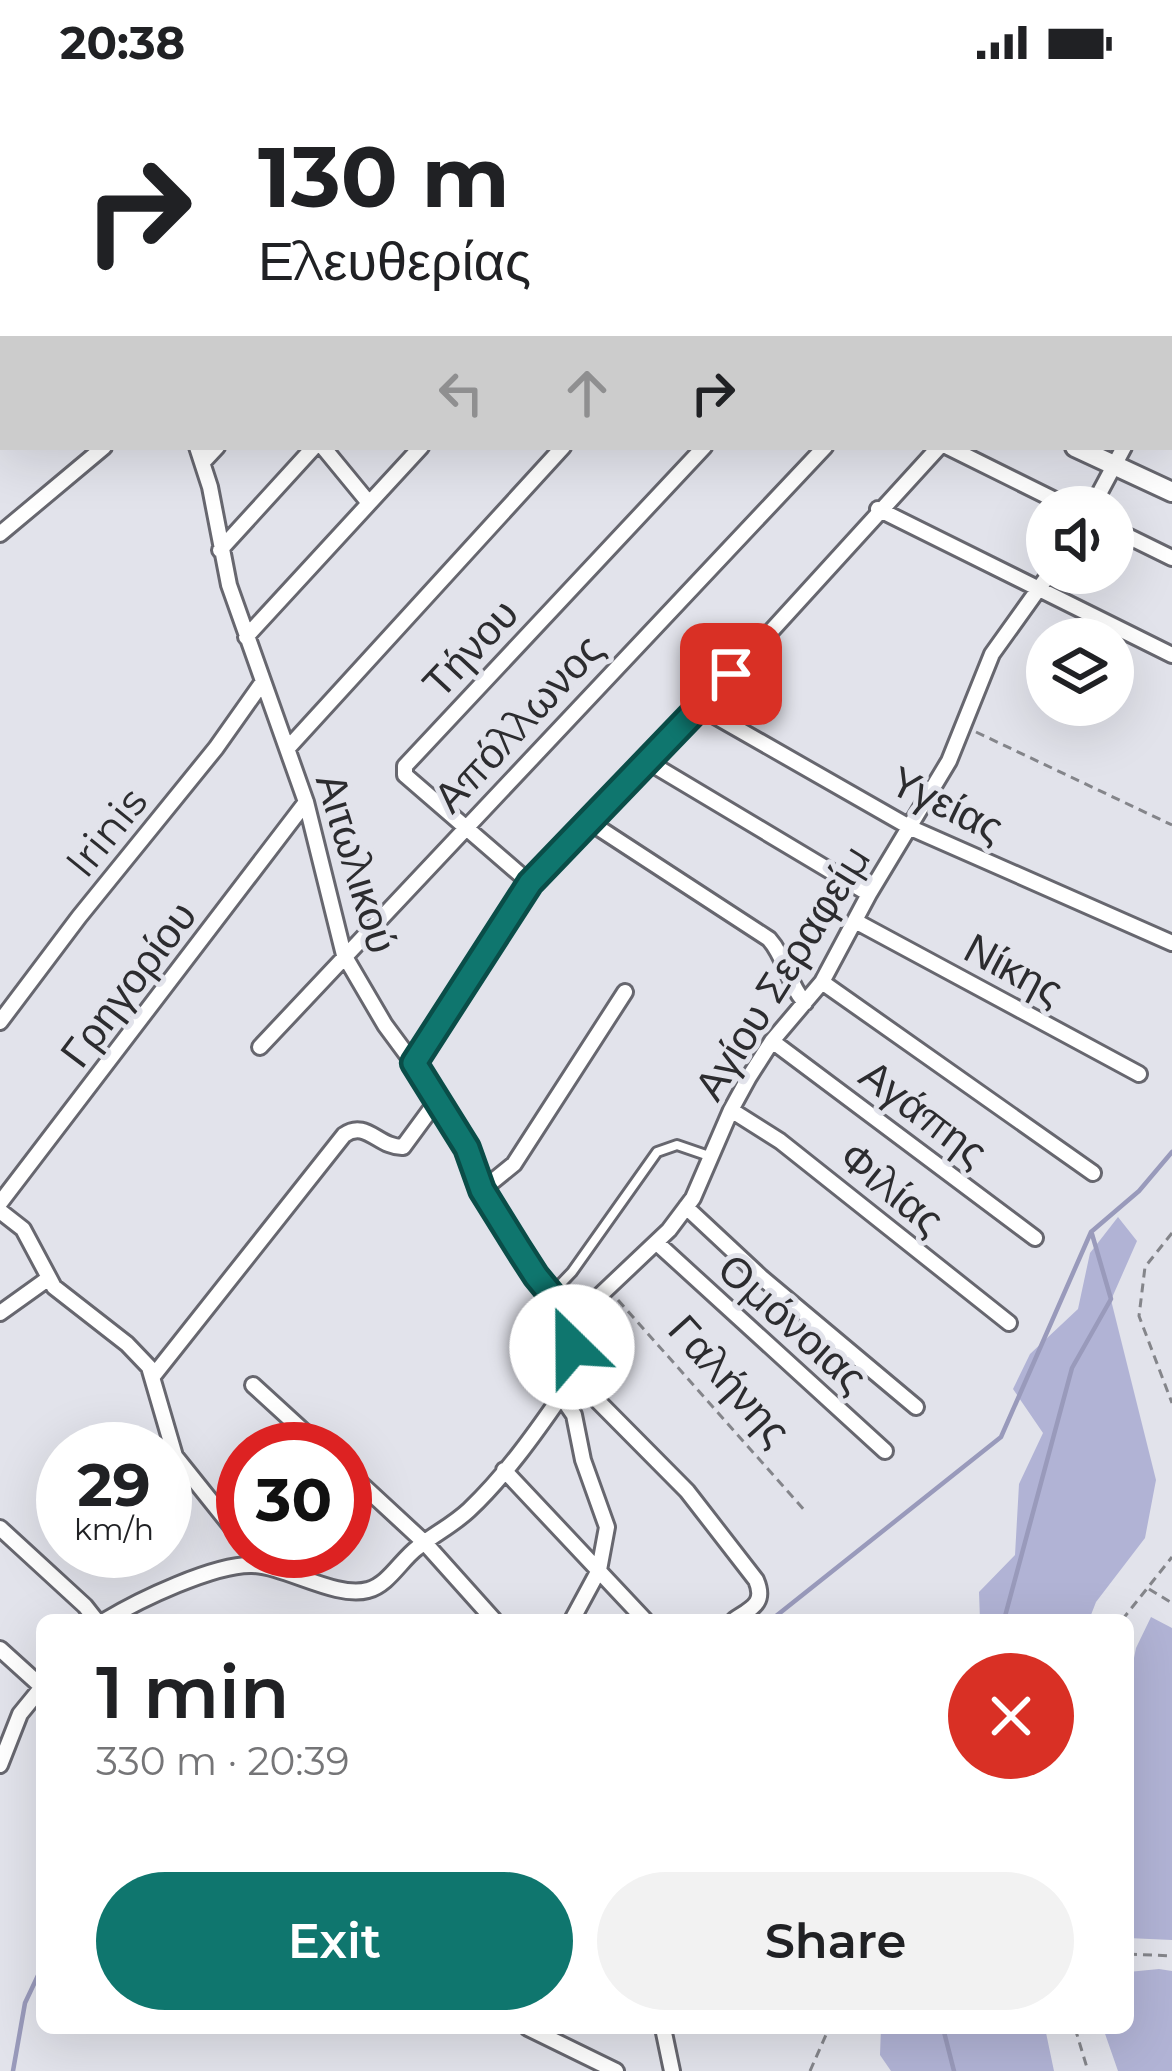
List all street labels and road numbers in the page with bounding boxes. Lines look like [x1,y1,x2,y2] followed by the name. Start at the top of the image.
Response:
[411,588,529,708] street label: Τήνου
[422,623,614,823] street label: Απόλλωνος
[882,754,1012,854] street label: Υγείας
[305,767,409,959] street label: Αιτωλικού
[54,777,158,887] street label: Irinis
[683,835,881,1109] street label: Αγίου Σεραφείμ
[49,891,207,1077] street label: Γρηγορίου
[956,922,1072,1016] street label: Νίκης
[850,1048,998,1178] street label: Αγάπης
[829,1130,955,1246] street label: Φιλίας
[708,1243,878,1403] street label: Ομόνοιας
[658,1304,802,1456] street label: Γαλήνης

